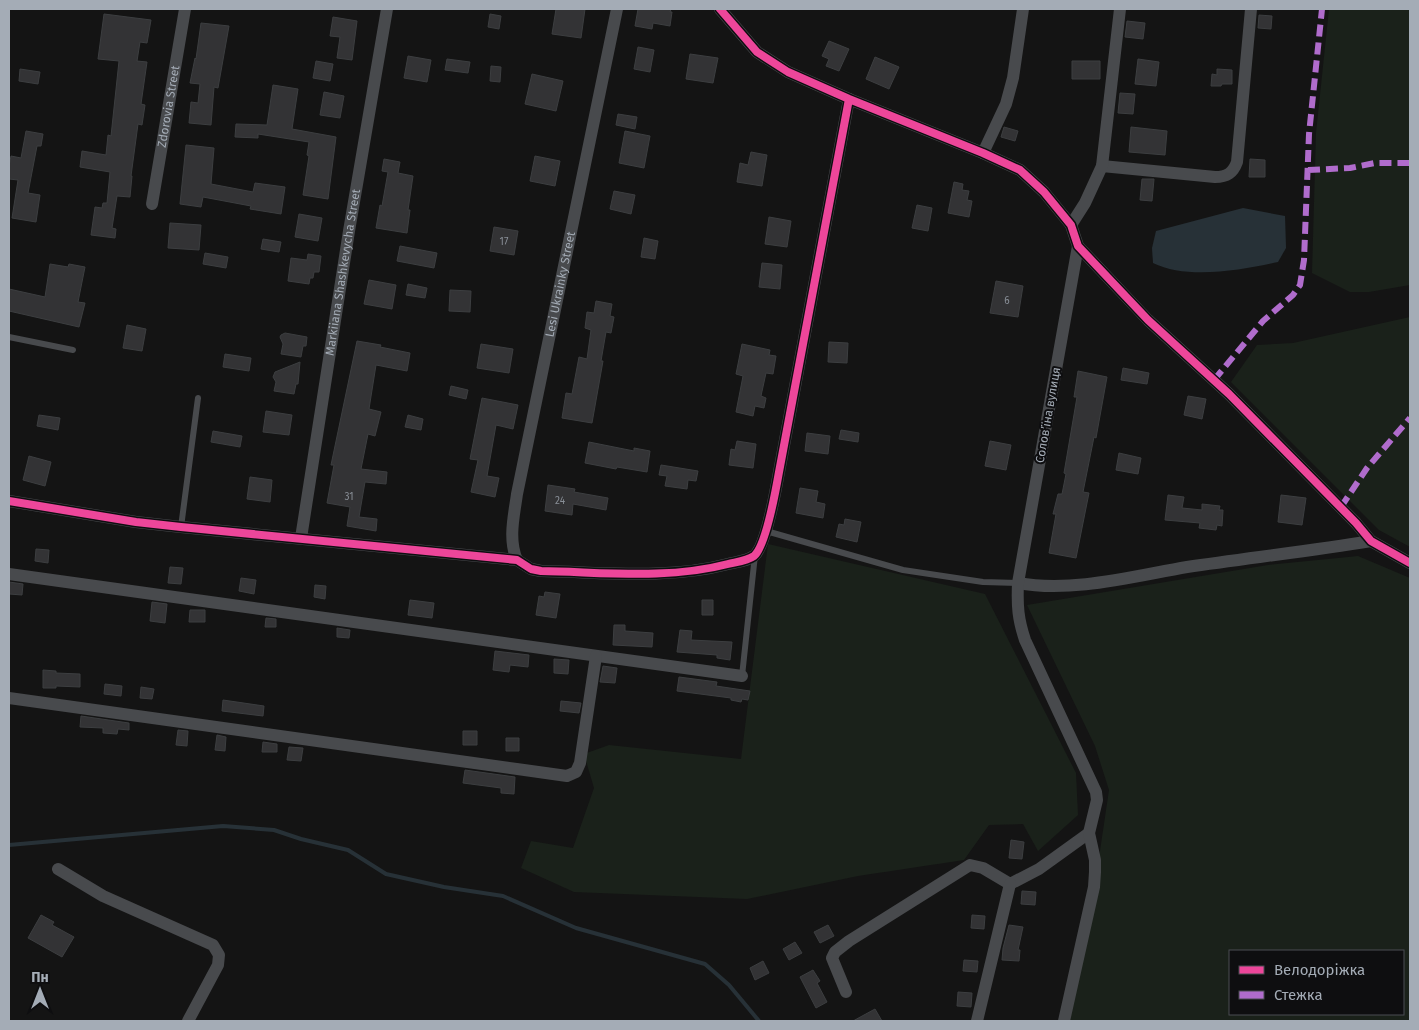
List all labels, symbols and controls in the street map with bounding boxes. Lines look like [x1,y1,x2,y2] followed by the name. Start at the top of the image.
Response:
[155,64,182,149] street label: Zdorovia Street
[323,187,363,357] street label: Markiiana Shashkevycha Street
[543,230,578,338] street label: Lesi Ukrainky Street
[500,236,509,248] house number: 17
[1004,295,1010,307] house number: 6
[1033,366,1063,464] street label: Соловʼїна вулиця
[344,491,354,503] house number: 31
[555,495,566,507] house number: 24
[1229,950,1404,1015] legend
[1274,961,1365,979] text: Велодоріжка
[15,965,65,1015] north arrow
[31,969,49,986] text: Пн
[1274,986,1323,1004] text: Стежка

